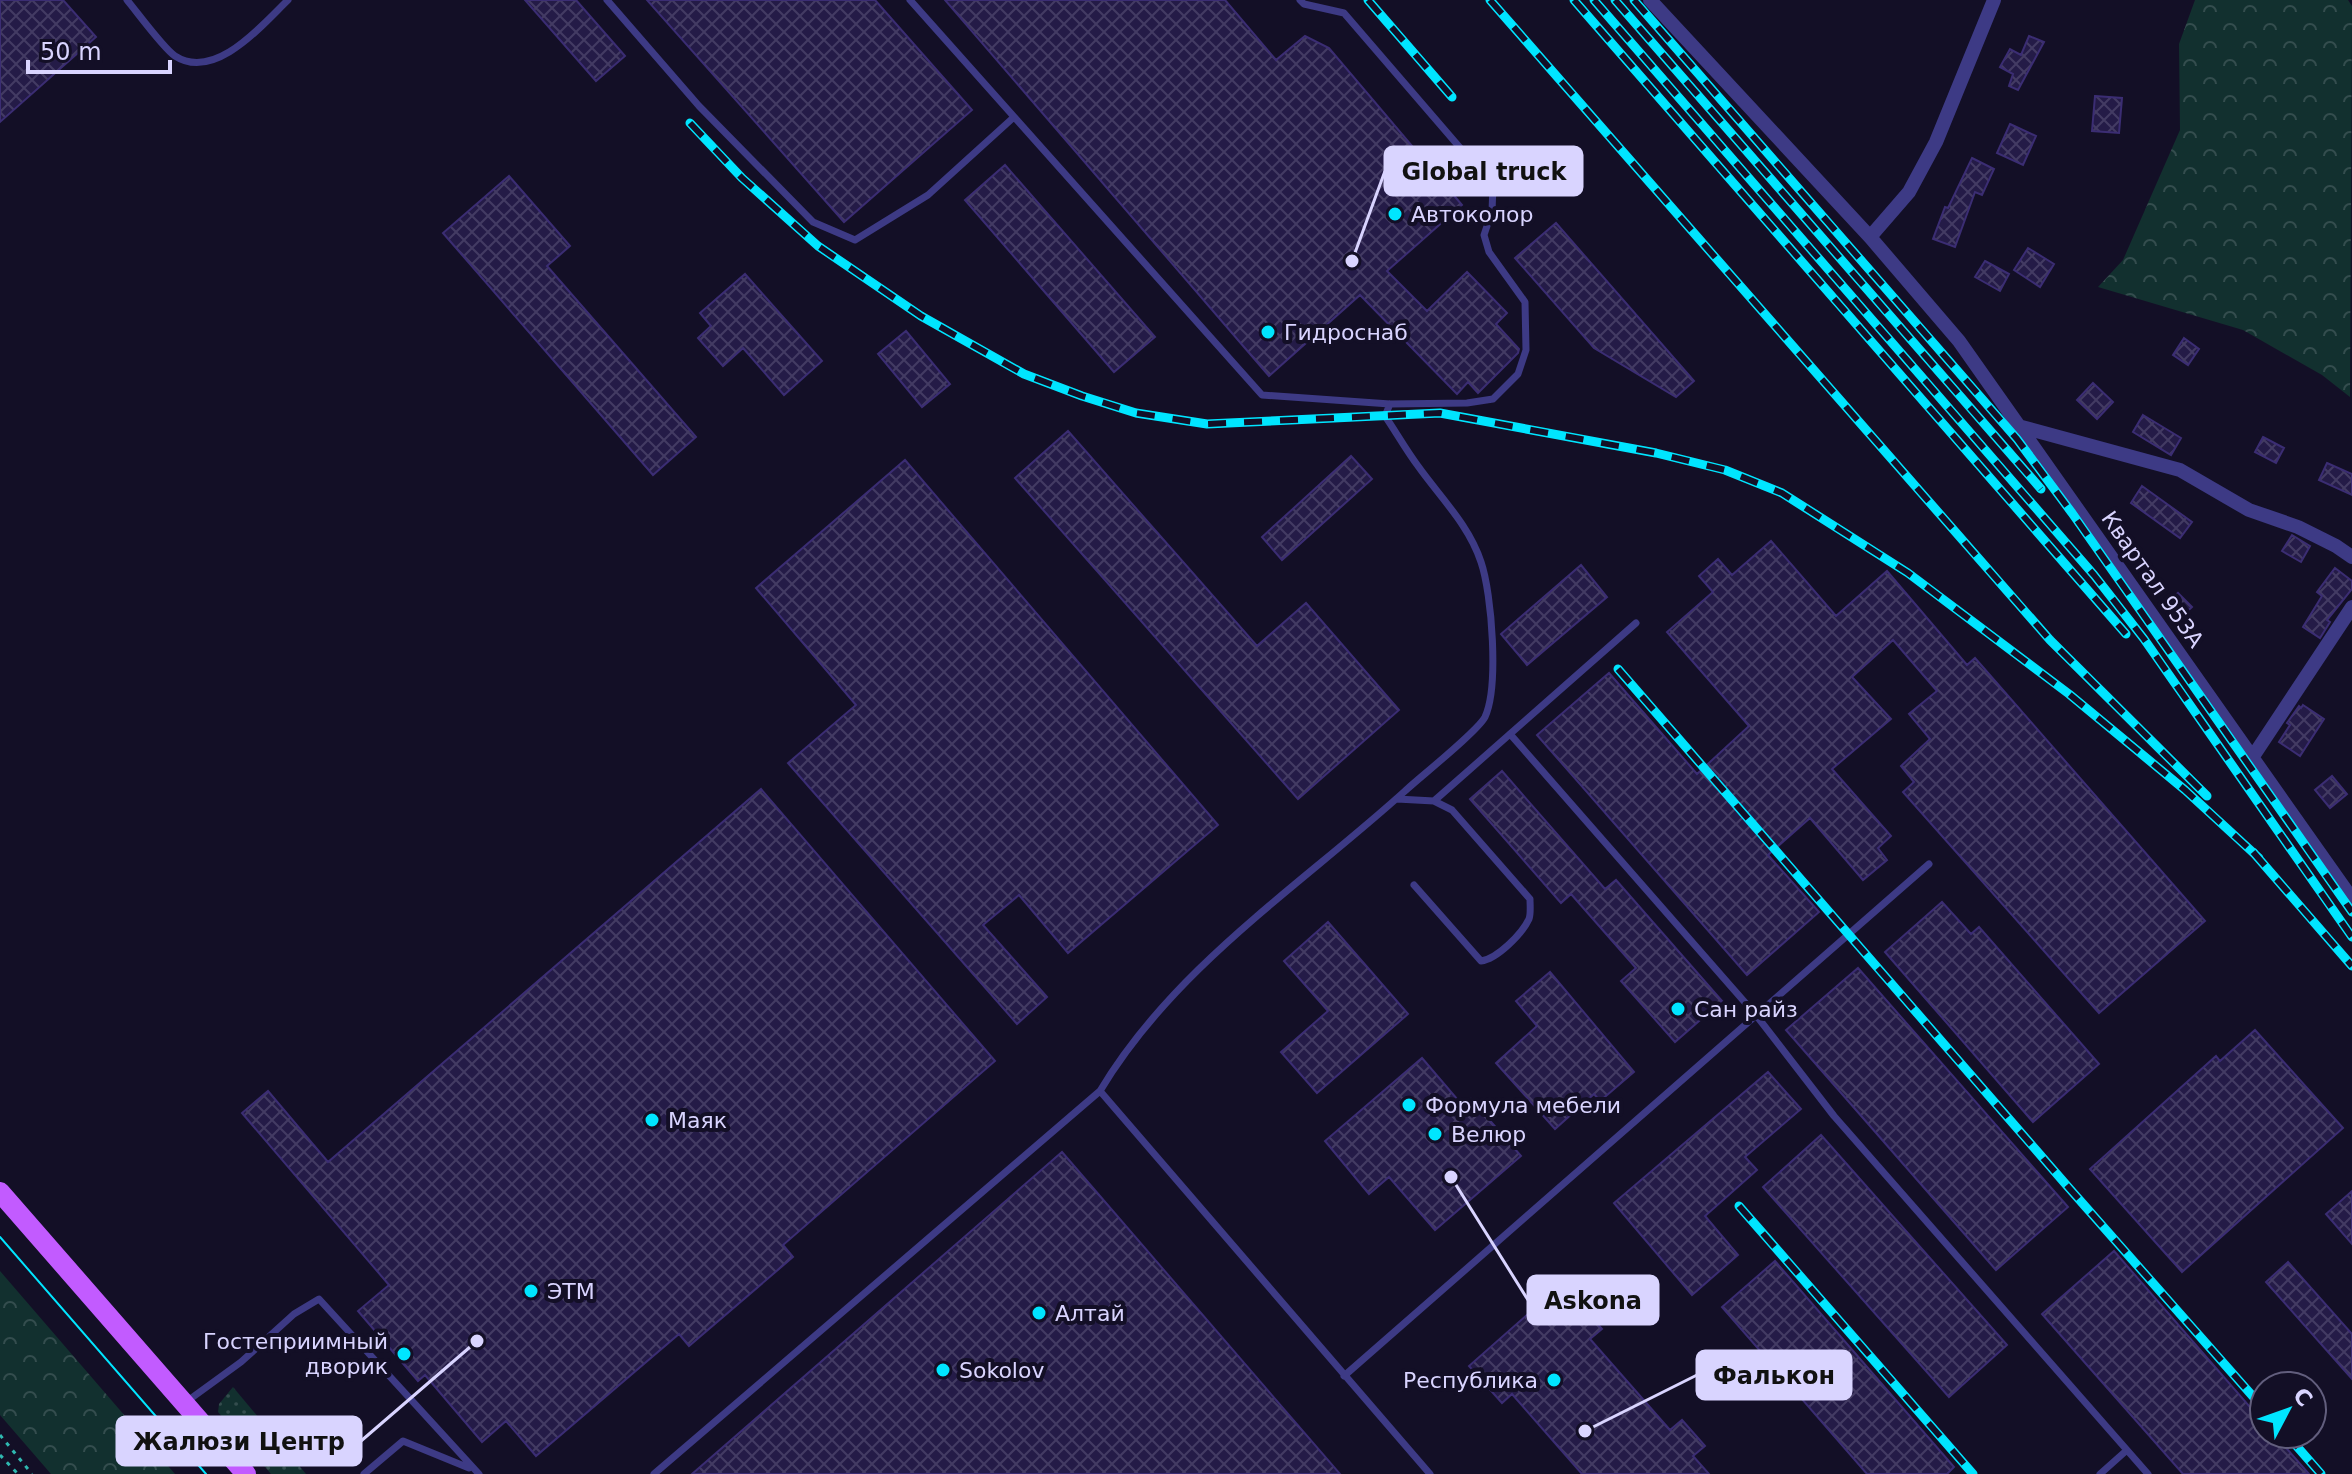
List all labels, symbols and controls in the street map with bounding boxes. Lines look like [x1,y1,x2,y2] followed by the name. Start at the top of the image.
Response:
[28,24,170,74] scale bar
[40,38,102,66] text: 50 m
[1385,147,1582,195] callout: Global truck
[1402,158,1568,186] text: Global truck
[1411,202,1534,227] place label: Автоколор
[1386,205,1404,223] marker: Автоколор
[1284,320,1408,345] place label: Гидроснаб
[1259,323,1277,341] marker: Гидроснаб
[2096,506,2209,652] street label: Квартал 953А
[1694,997,1798,1022] place label: Сан райз
[1669,1000,1687,1018] marker: Сан райз
[1425,1093,1621,1118] place label: Формула мебели
[1400,1096,1418,1114] marker: Формула мебели
[668,1108,727,1133] place label: Маяк
[643,1111,661,1129] marker: Маяк
[1451,1122,1526,1147] place label: Велюр
[1426,1125,1444,1143] marker: Велюр
[1528,1276,1658,1324] callout: Askona
[547,1279,595,1304] place label: ЭТМ
[522,1282,540,1300] marker: ЭТМ
[1544,1287,1642,1315] text: Askona
[1055,1301,1125,1326] place label: Алтай
[1030,1304,1048,1322] marker: Алтай
[203,1329,388,1379] place label: Гостеприимный дворик
[395,1345,413,1363] marker: Гостеприимный дворик
[1697,1351,1851,1399] callout: Фалькон
[959,1358,1044,1383] place label: Sokolov
[934,1361,952,1379] marker: Sokolov
[1713,1362,1835,1390] text: Фалькон
[1403,1368,1538,1393] place label: Республика
[2248,1370,2328,1450] north arrow
[1545,1371,1563,1389] marker: Республика
[2288,1383,2317,1412] text: С
[117,1417,361,1465] callout: Жалюзи Центр
[133,1428,345,1456] text: Жалюзи Центр

